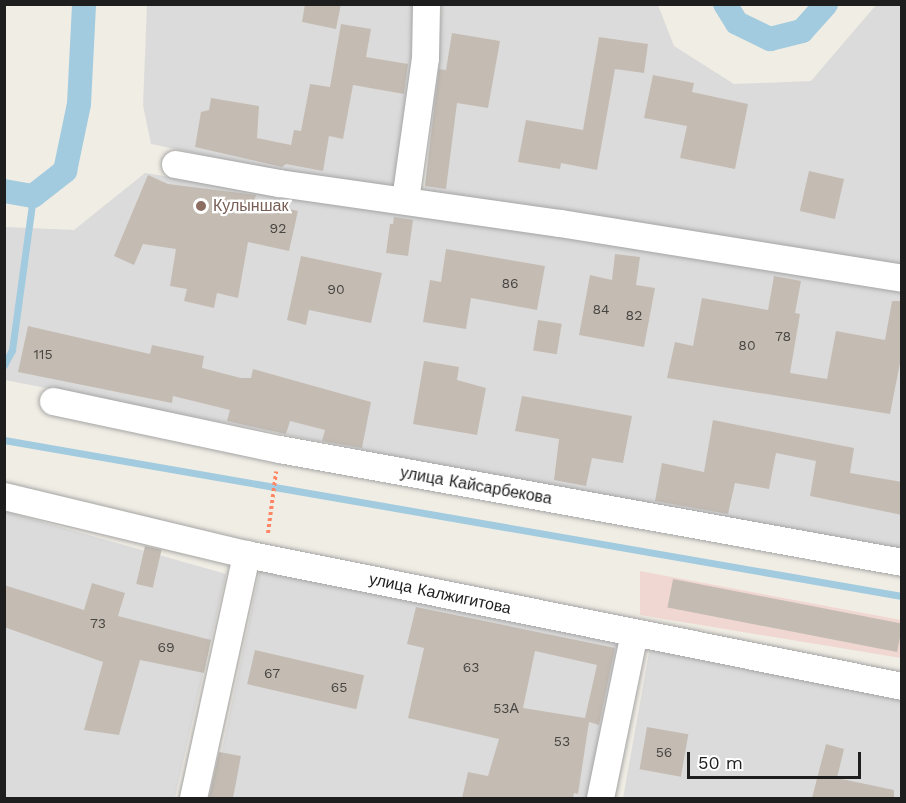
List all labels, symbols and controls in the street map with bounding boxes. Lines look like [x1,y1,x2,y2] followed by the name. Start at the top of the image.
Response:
[213,196,288,216] place label: Кулыншак
[194,199,208,213] marker: Кулыншак
[270,220,286,236] house number: 92
[501,275,519,291] house number: 86
[327,281,345,297] house number: 90
[592,301,610,317] house number: 84
[626,307,642,323] house number: 82
[775,328,791,344] house number: 78
[738,337,756,353] house number: 80
[33,346,53,362] house number: 115
[399,463,553,509] street label: улица Кайсарбекова
[367,570,513,618] street label: улица Калжигитова
[90,615,106,631] house number: 73
[157,639,175,655] house number: 69
[463,659,479,675] house number: 63
[264,665,280,681] house number: 67
[331,679,347,695] house number: 65
[493,700,519,716] house number: 53А
[554,733,570,749] house number: 53
[690,740,864,778] scale bar
[656,744,672,760] house number: 56
[698,752,743,773] text: 50 m

